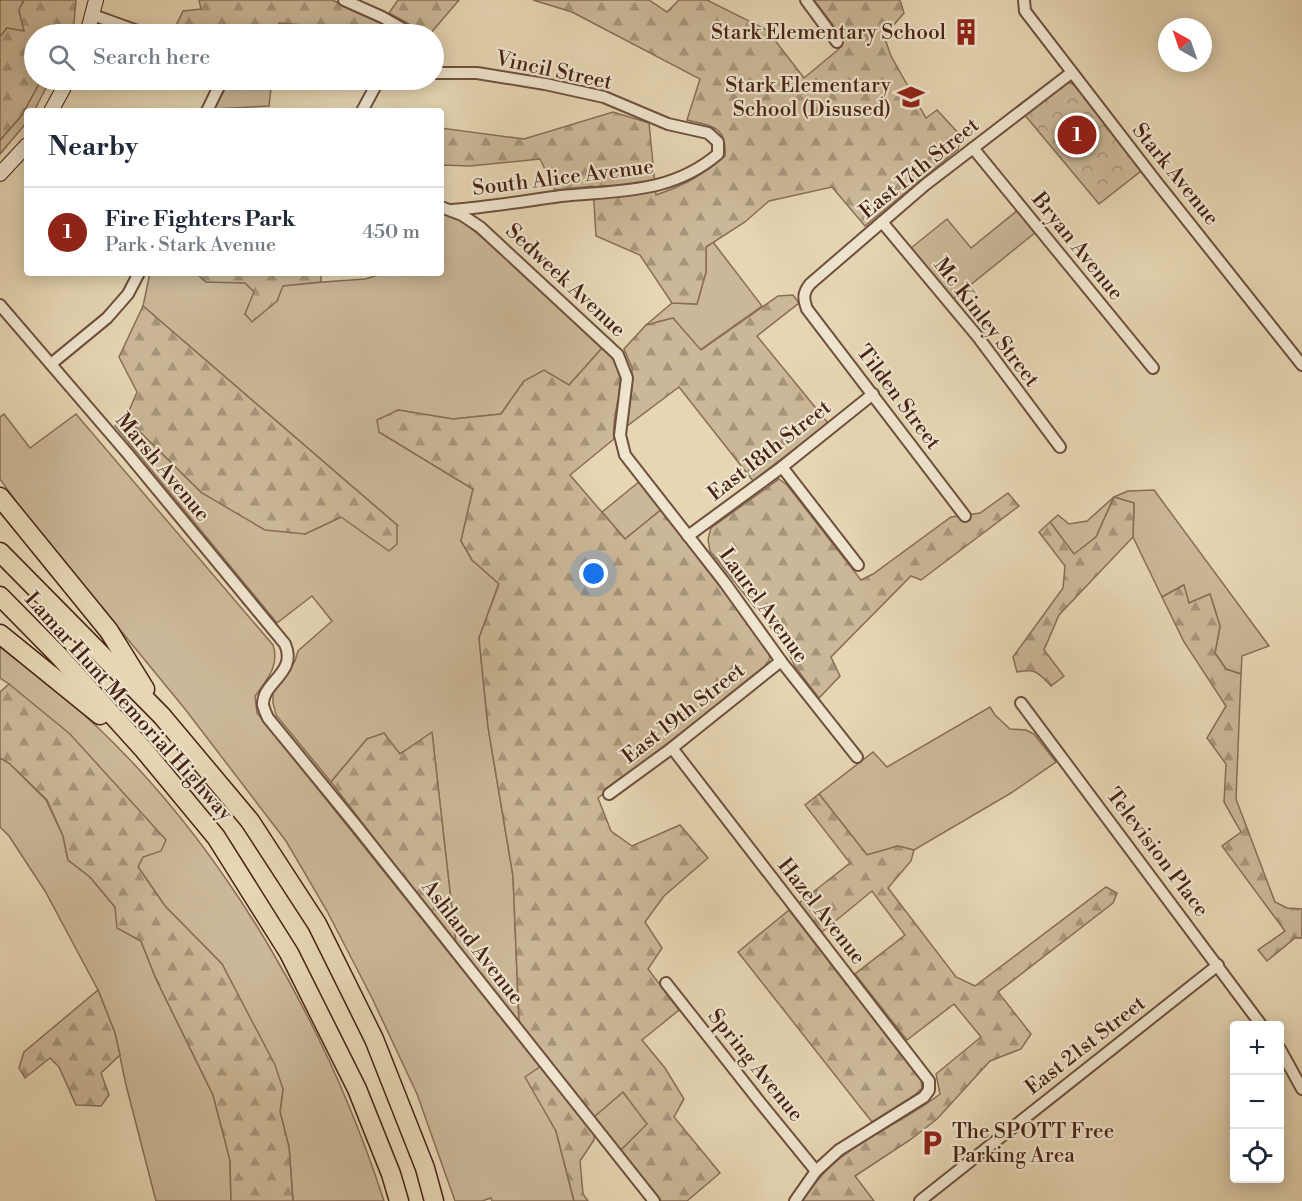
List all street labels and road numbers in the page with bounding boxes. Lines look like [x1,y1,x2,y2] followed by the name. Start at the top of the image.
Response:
[492,46,615,96] street label: Vincil Street
[855,112,985,225] street label: East 17th Street
[1126,118,1224,231] street label: Stark Avenue
[471,154,655,202] street label: South Alice Avenue
[1025,187,1129,306] street label: Bryan Avenue
[500,218,631,343] street label: Sedweek Avenue
[928,253,1045,393] street label: Mc Kinley Street
[850,340,946,455] street label: Tilden Street
[703,394,837,507] street label: East 18th Street
[109,408,215,527] street label: Marsh Avenue
[713,543,814,668] street label: Laurel Avenue
[18,587,239,827] street label: Lamar Hunt Memorial Highway
[617,657,751,770] street label: East 19th Street
[1100,783,1214,922] street label: Television Place
[772,853,871,970] street label: Hazel Avenue
[415,874,529,1010] street label: Ashland Avenue
[1020,990,1151,1101] street label: East 21st Street
[702,1004,809,1127] street label: Spring Avenue

